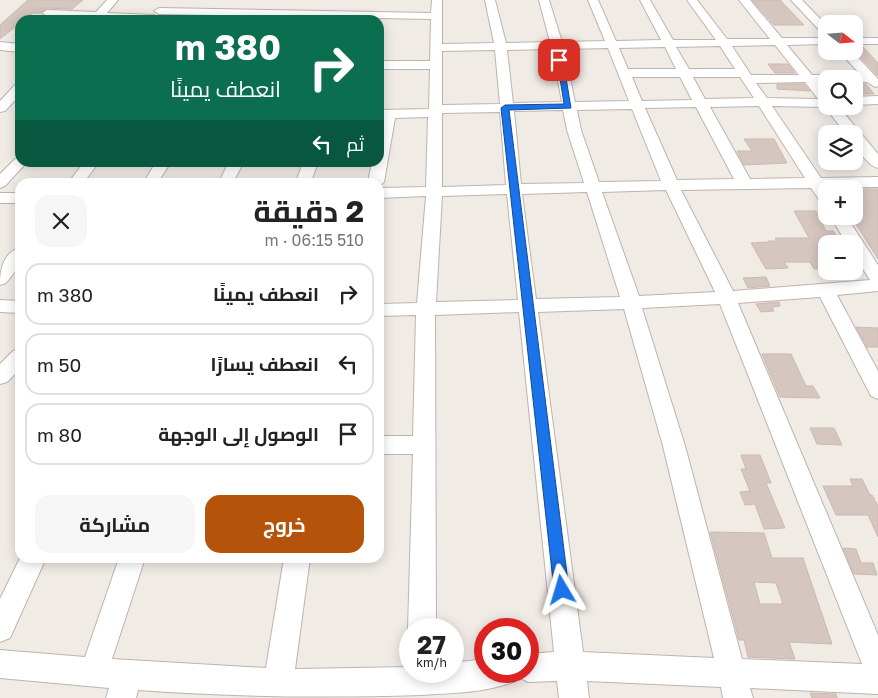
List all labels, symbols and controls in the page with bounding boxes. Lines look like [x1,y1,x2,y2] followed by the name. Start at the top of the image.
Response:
[818,15,862,60] north arrow
[818,15,863,280] map controls
[175,26,281,68] text: 380 m
[299,35,364,100] icon: right
[538,39,580,81] pin
[545,46,573,74] icon: arrive
[818,70,863,115] button: search
[170,75,281,102] text: انعطف يمينًا
[818,125,863,170] button: layers
[308,130,336,158] icon: left
[346,132,364,155] text: ثم
[818,180,863,225] button: +
[253,193,364,229] text: 2 دقيقة
[35,195,87,247] button: close
[265,230,364,250] text: 510 m · 06:15
[818,235,863,280] button: −
[334,280,362,308] icon: right
[213,282,319,305] text: انعطف يمينًا
[37,283,93,306] text: 380 m
[334,350,362,378] icon: left
[211,352,319,375] text: انعطف يسارًا
[37,353,81,376] text: 50 m
[334,420,362,448] icon: arrive
[158,422,319,445] text: الوصول إلى الوجهة
[37,423,82,446] text: 80 m
[35,495,195,553] button: مشاركة
[205,495,364,553] button: خروج
[535,563,587,615] position arrow
[474,618,539,683] speed limit sign: 30
[417,629,446,660] text: 27
[416,655,447,670] text: km/h

